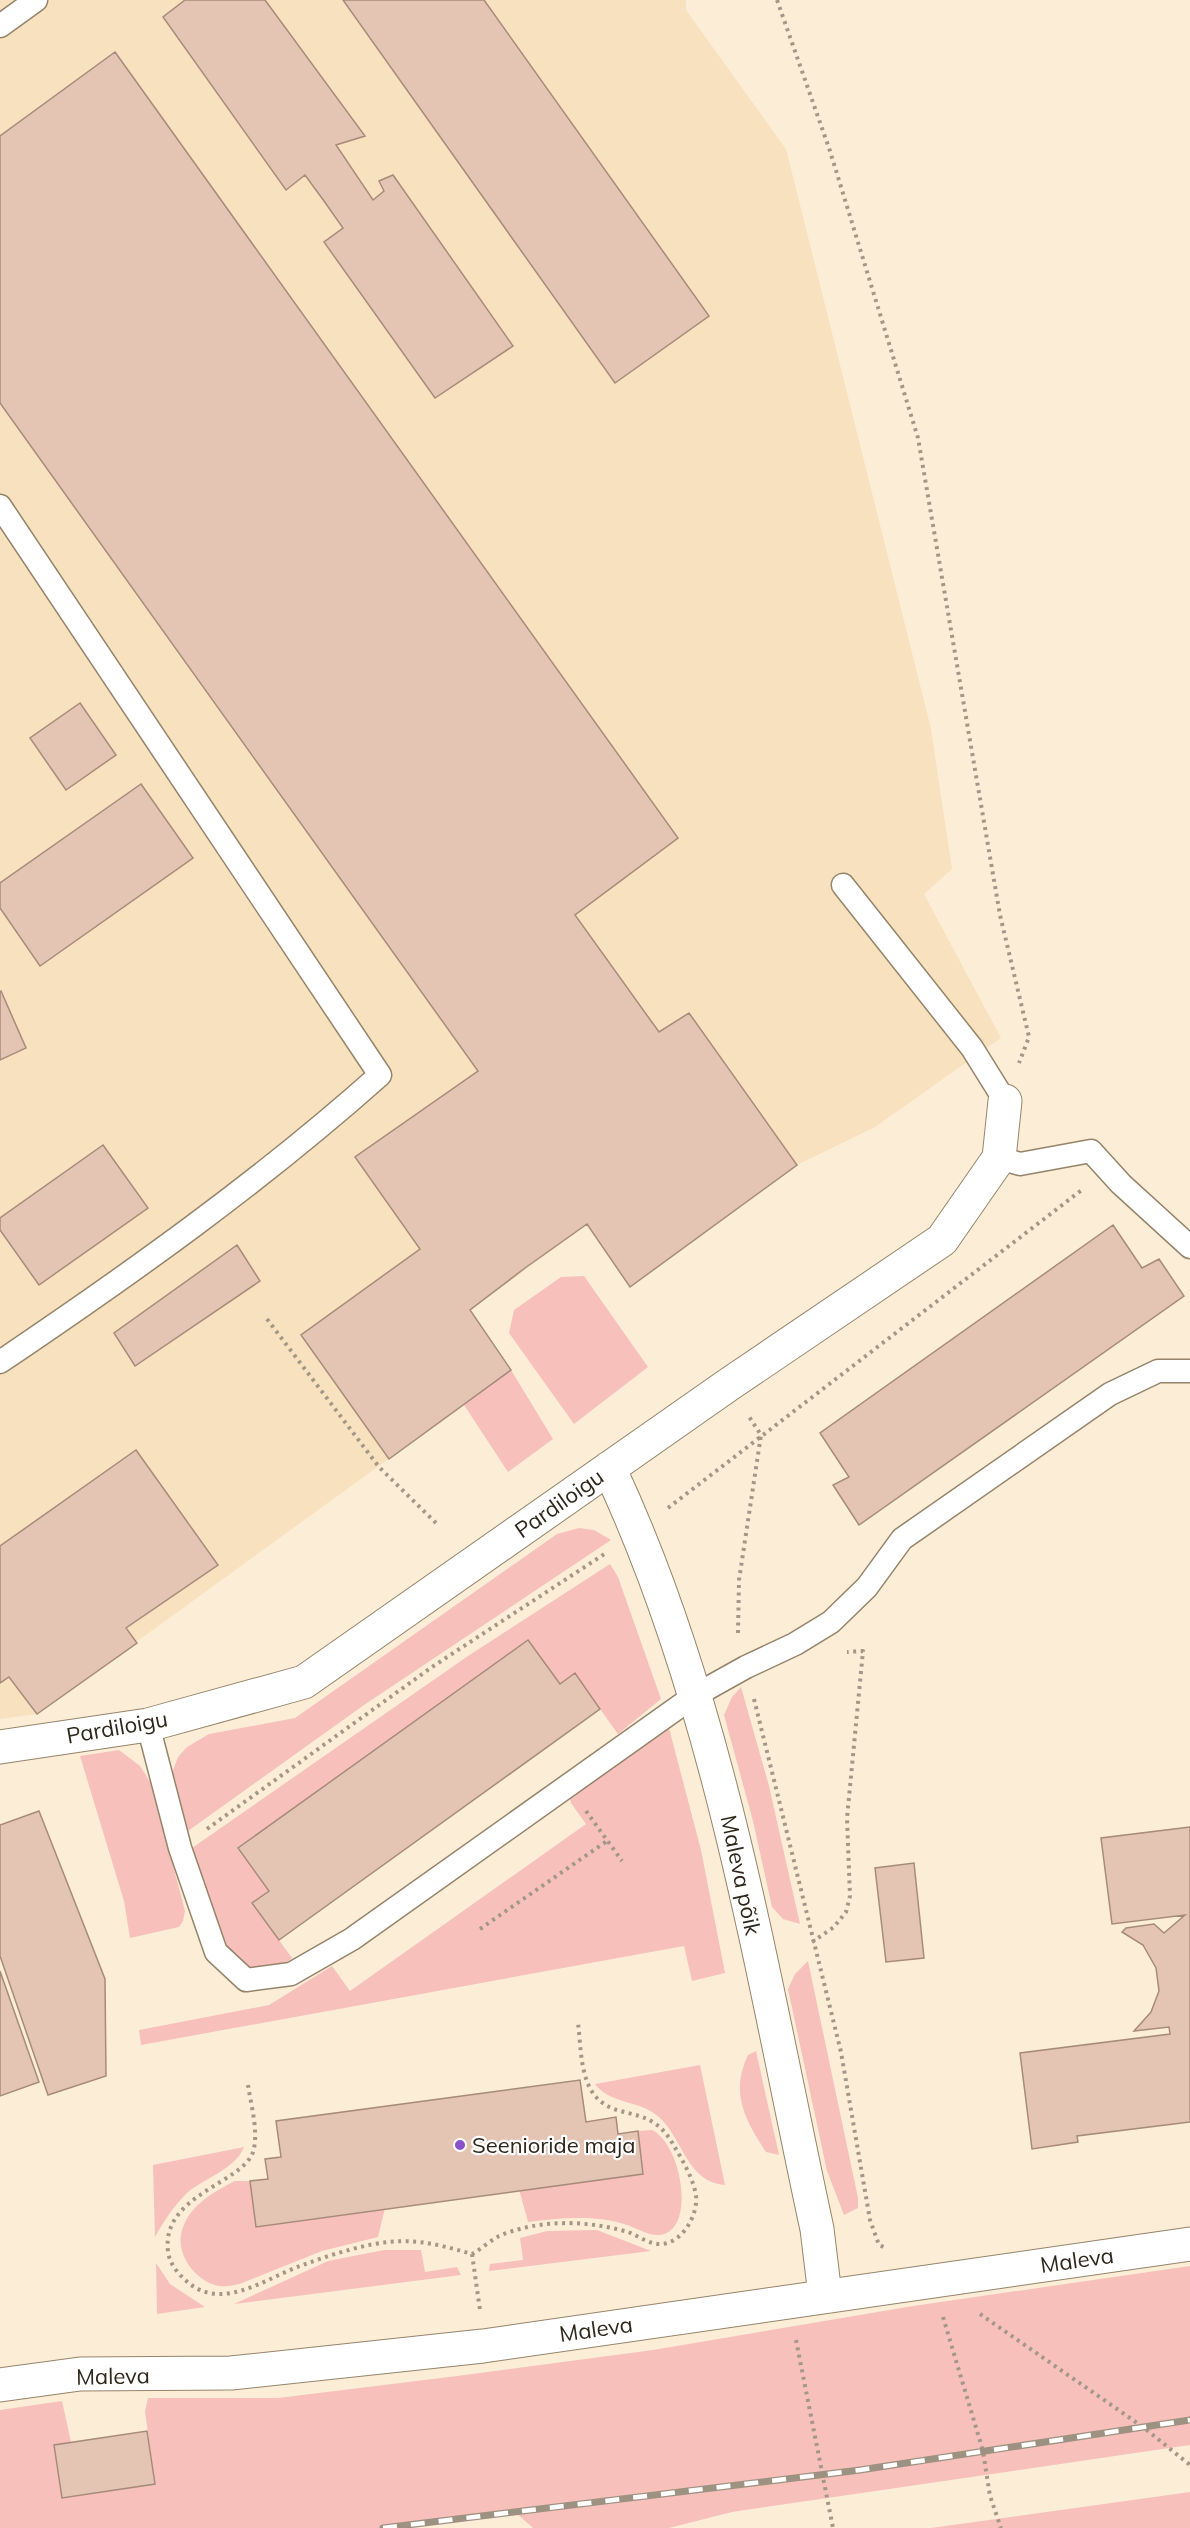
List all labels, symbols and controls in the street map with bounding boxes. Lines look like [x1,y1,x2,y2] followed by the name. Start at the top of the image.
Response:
[509,1462,609,1544] street label: Pardiloigu
[64,1704,170,1750] street label: Pardiloigu
[715,1812,768,1938] street label: Maleva põik
[472,2131,635,2159] place label: Seenioride maja
[453,2138,467,2152] marker: Seenioride maja
[1039,2241,1115,2279] street label: Maleva
[558,2310,634,2348] street label: Maleva
[76,2361,150,2391] street label: Maleva

